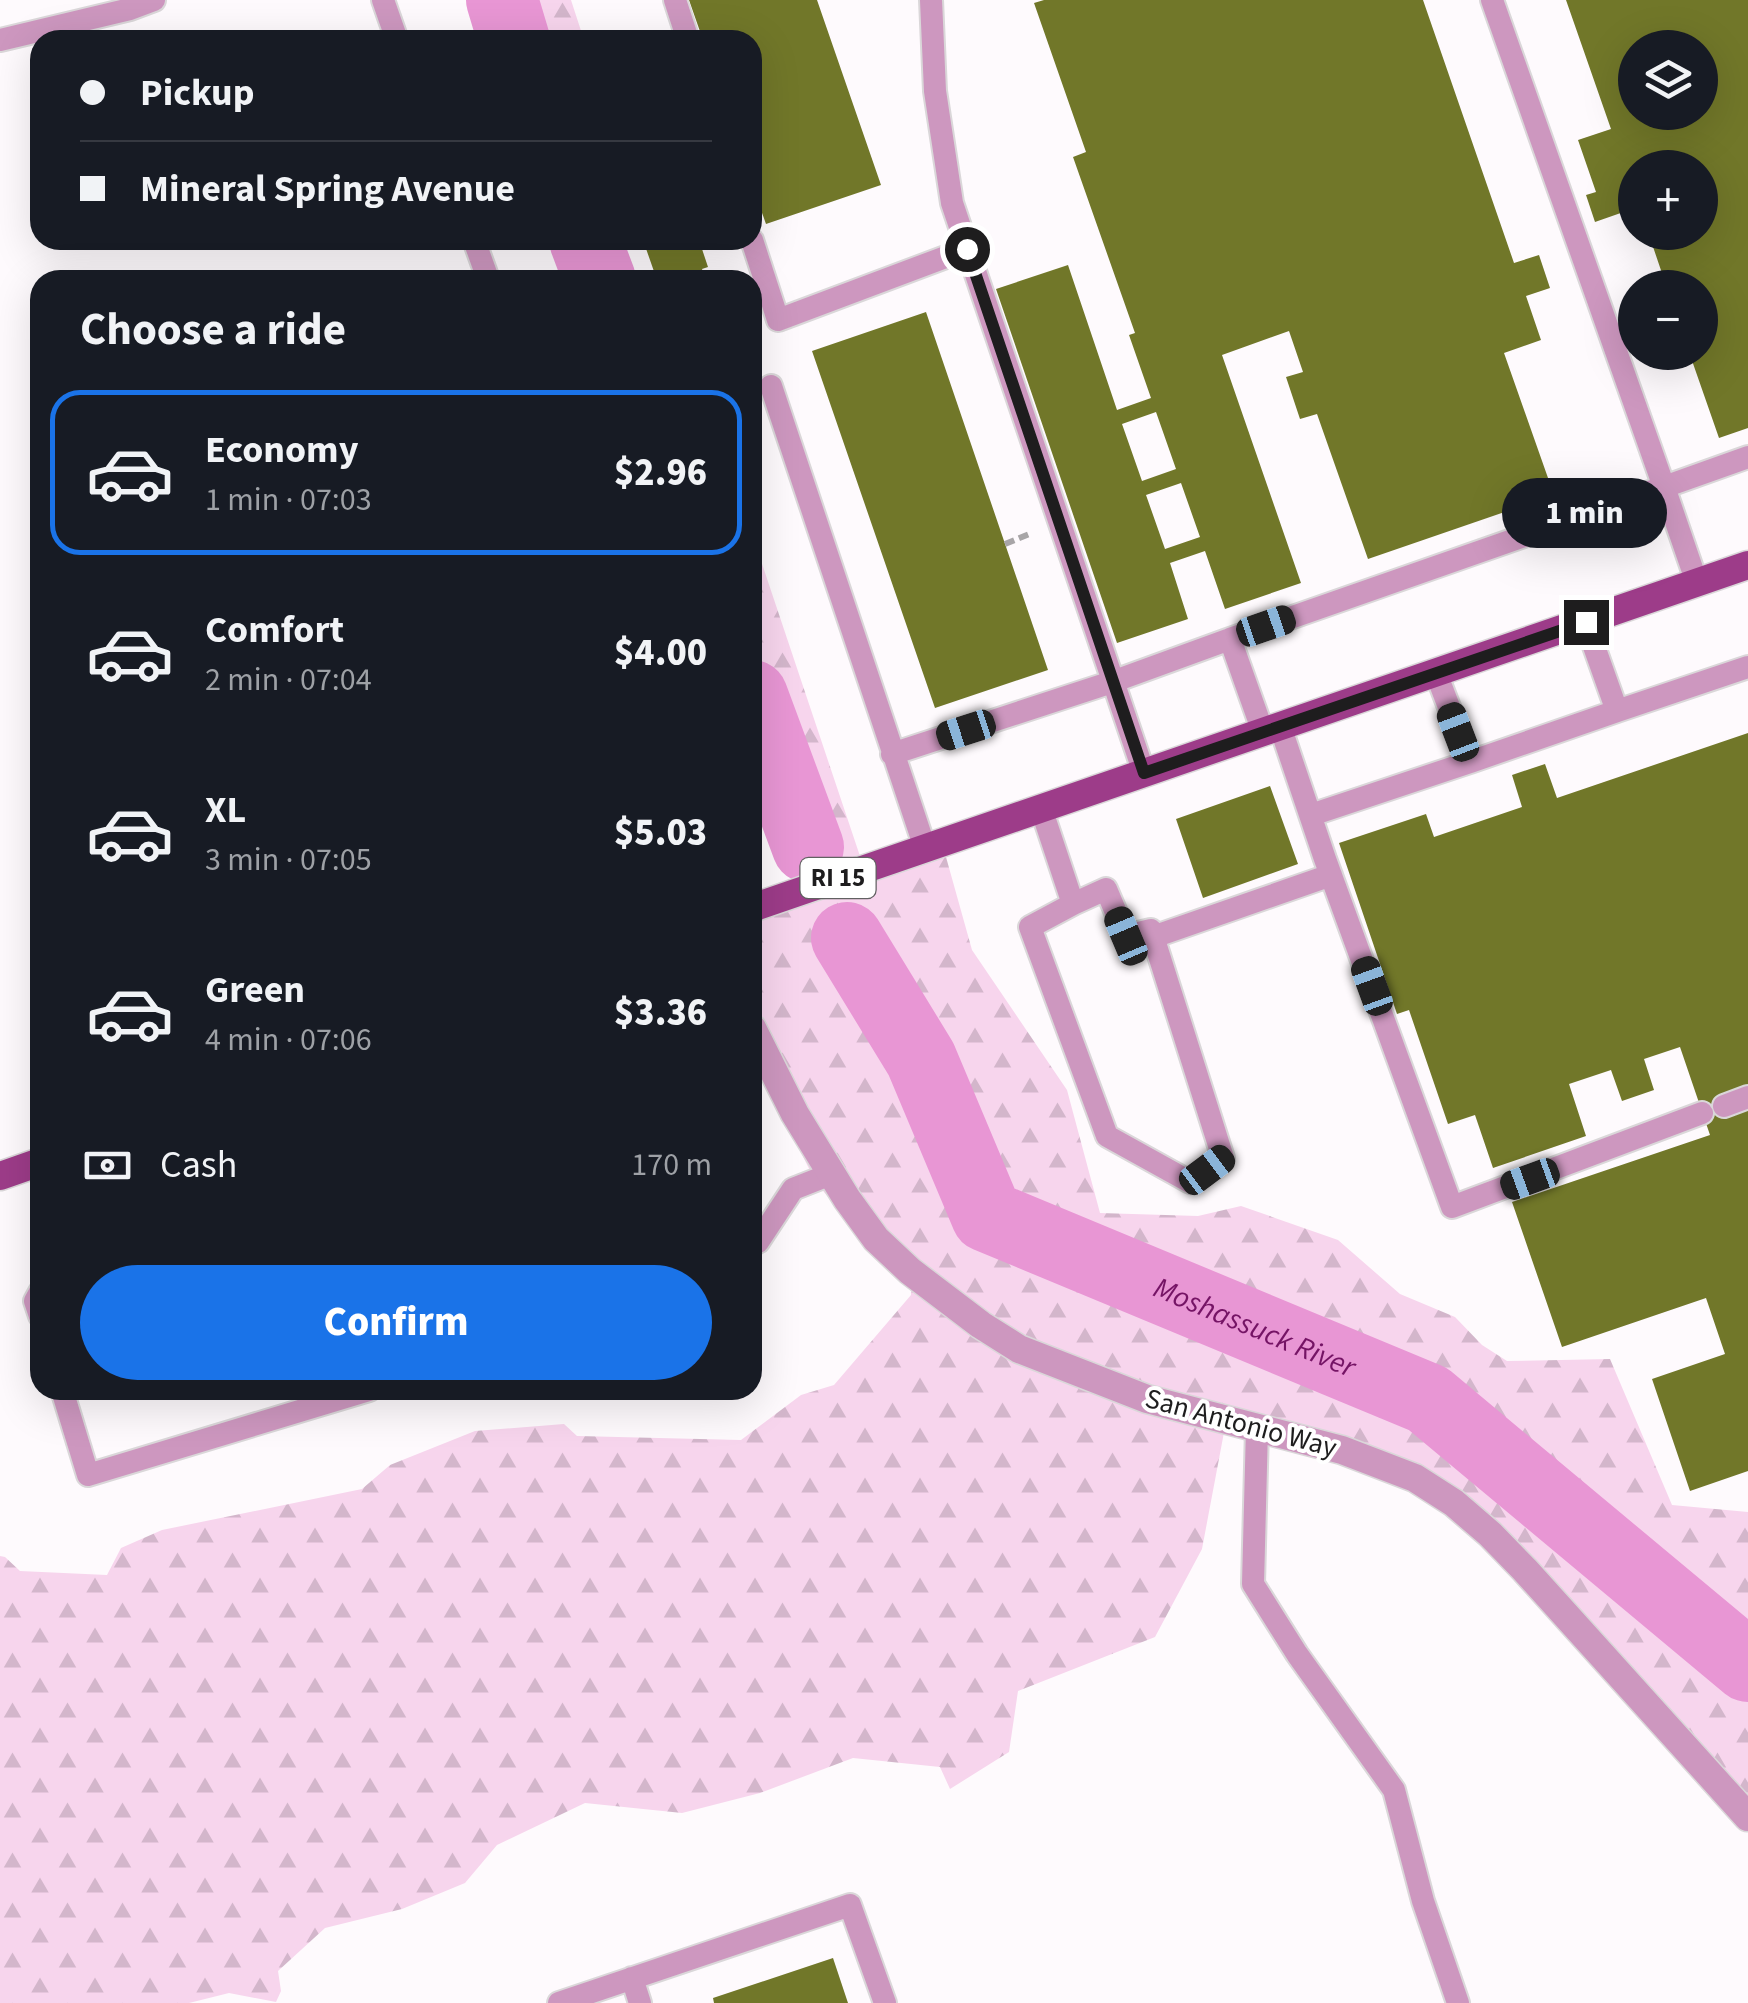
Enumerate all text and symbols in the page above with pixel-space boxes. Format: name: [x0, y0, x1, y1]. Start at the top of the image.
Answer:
map controls: [1618, 30, 1718, 370]
button: layers: [1618, 30, 1718, 130]
text: Pickup: [140, 66, 254, 120]
button: +: [1618, 150, 1718, 250]
text: Mineral Spring Avenue: [140, 162, 515, 216]
route start: [945, 227, 990, 272]
button: −: [1618, 270, 1718, 370]
text: Choose a ride: [80, 298, 346, 362]
text: Economy: [205, 423, 358, 477]
icon: car: [85, 428, 175, 518]
text: $2.96: [614, 446, 707, 500]
text: 1 min · 07:03: [205, 477, 372, 523]
callout: 1 min: [1504, 477, 1668, 547]
text: 1 min: [1545, 490, 1624, 536]
route end: [1564, 600, 1609, 645]
car: [1233, 602, 1299, 650]
text: Comfort: [205, 603, 344, 657]
icon: car: [85, 608, 175, 698]
text: $4.00: [614, 626, 707, 680]
text: 2 min · 07:04: [205, 657, 372, 703]
car: [1433, 699, 1483, 765]
car: [933, 706, 999, 754]
text: XL: [205, 783, 246, 837]
icon: car: [85, 788, 175, 878]
text: $5.03: [614, 806, 707, 860]
text: 3 min · 07:05: [205, 837, 372, 883]
road number: RI 15: [800, 858, 876, 898]
car: [1100, 903, 1152, 969]
car: [1348, 953, 1396, 1019]
text: Green: [205, 963, 305, 1017]
icon: car: [85, 968, 175, 1058]
text: $3.36: [614, 986, 707, 1040]
text: 4 min · 07:06: [205, 1017, 372, 1063]
icon: cash: [80, 1138, 135, 1193]
text: Cash: [160, 1138, 237, 1192]
car: [1174, 1140, 1240, 1200]
text: 170 m: [631, 1142, 712, 1188]
car: [1497, 1155, 1563, 1203]
button: Confirm: [80, 1265, 712, 1380]
water label: Moshassuck River: [1147, 1266, 1364, 1389]
street label: San Antonio Way: [1141, 1378, 1341, 1468]

